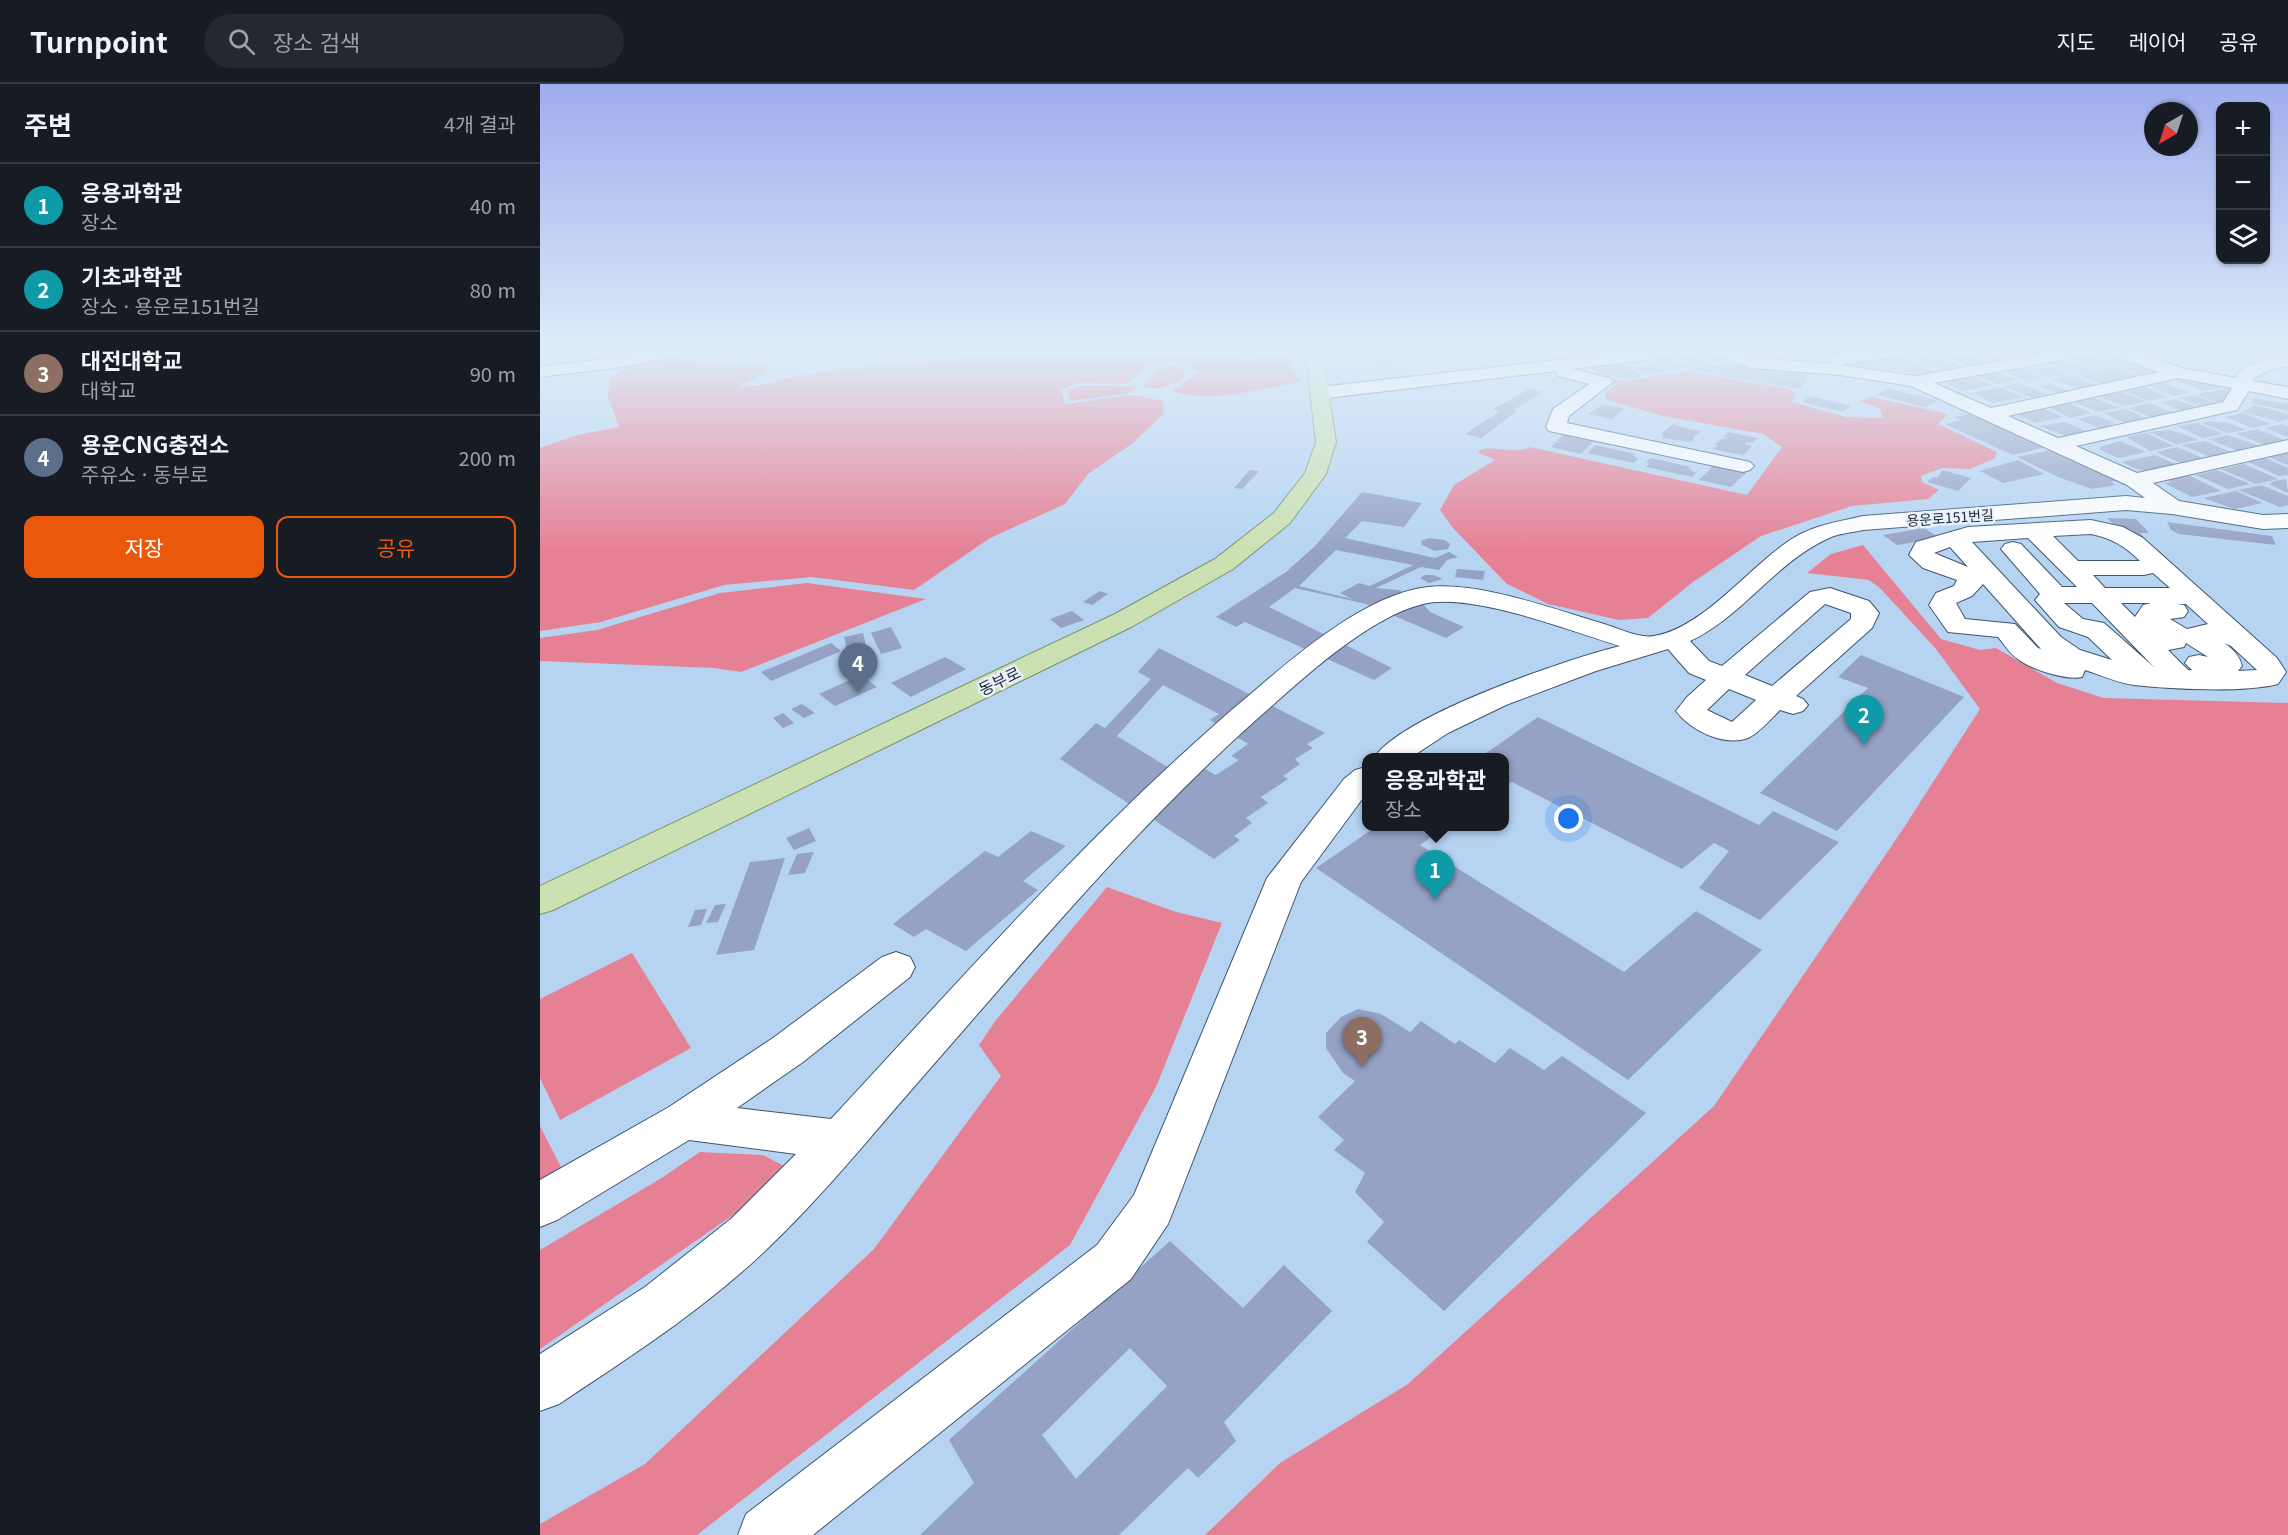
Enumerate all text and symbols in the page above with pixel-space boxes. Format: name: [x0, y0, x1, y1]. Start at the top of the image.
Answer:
search box: [204, 14, 624, 68]
text: Turnpoint: [30, 21, 168, 61]
icon: search: [225, 25, 258, 58]
text: 장소 검색: [273, 25, 360, 57]
text: 지도: [2057, 26, 2095, 56]
text: 레이어: [2128, 26, 2186, 56]
text: 공유: [2219, 26, 2258, 56]
north arrow: [2144, 102, 2198, 156]
map controls: [2216, 102, 2270, 264]
button: +: [2216, 102, 2270, 156]
text: 주변: [24, 105, 72, 142]
text: 4개 결과: [444, 109, 516, 138]
button: −: [2216, 156, 2270, 210]
text: 응용과학관: [81, 175, 182, 207]
text: 1: [38, 191, 49, 220]
text: 40 m: [470, 191, 516, 220]
text: 장소: [81, 207, 118, 236]
button: layers: [2216, 210, 2270, 264]
text: 기초과학관: [81, 259, 182, 291]
text: 2: [38, 275, 49, 304]
text: 80 m: [470, 275, 516, 304]
text: 장소 · 용운로151번길: [81, 291, 260, 320]
text: 대전대학교: [81, 343, 182, 375]
text: 3: [38, 359, 49, 388]
text: 90 m: [470, 359, 516, 388]
text: 대학교: [81, 375, 136, 404]
text: 용운CNG충전소: [81, 427, 229, 459]
text: 4: [38, 443, 49, 472]
text: 200 m: [459, 443, 516, 472]
text: 주유소 · 동부로: [81, 459, 208, 488]
street label: 용운로151번길: [1906, 504, 1994, 530]
button: 저장: [24, 516, 264, 578]
button: 공유: [276, 516, 516, 578]
pin: 4: [838, 644, 878, 693]
street label: 동부로: [974, 659, 1024, 700]
pin: 2: [1844, 696, 1884, 745]
popup: [1362, 753, 1509, 831]
text: 응용과학관: [1385, 762, 1486, 794]
text: 장소: [1385, 794, 1422, 823]
your location: [1554, 804, 1583, 833]
pin: 1: [1416, 850, 1454, 900]
pin: 3: [1342, 1018, 1382, 1067]

